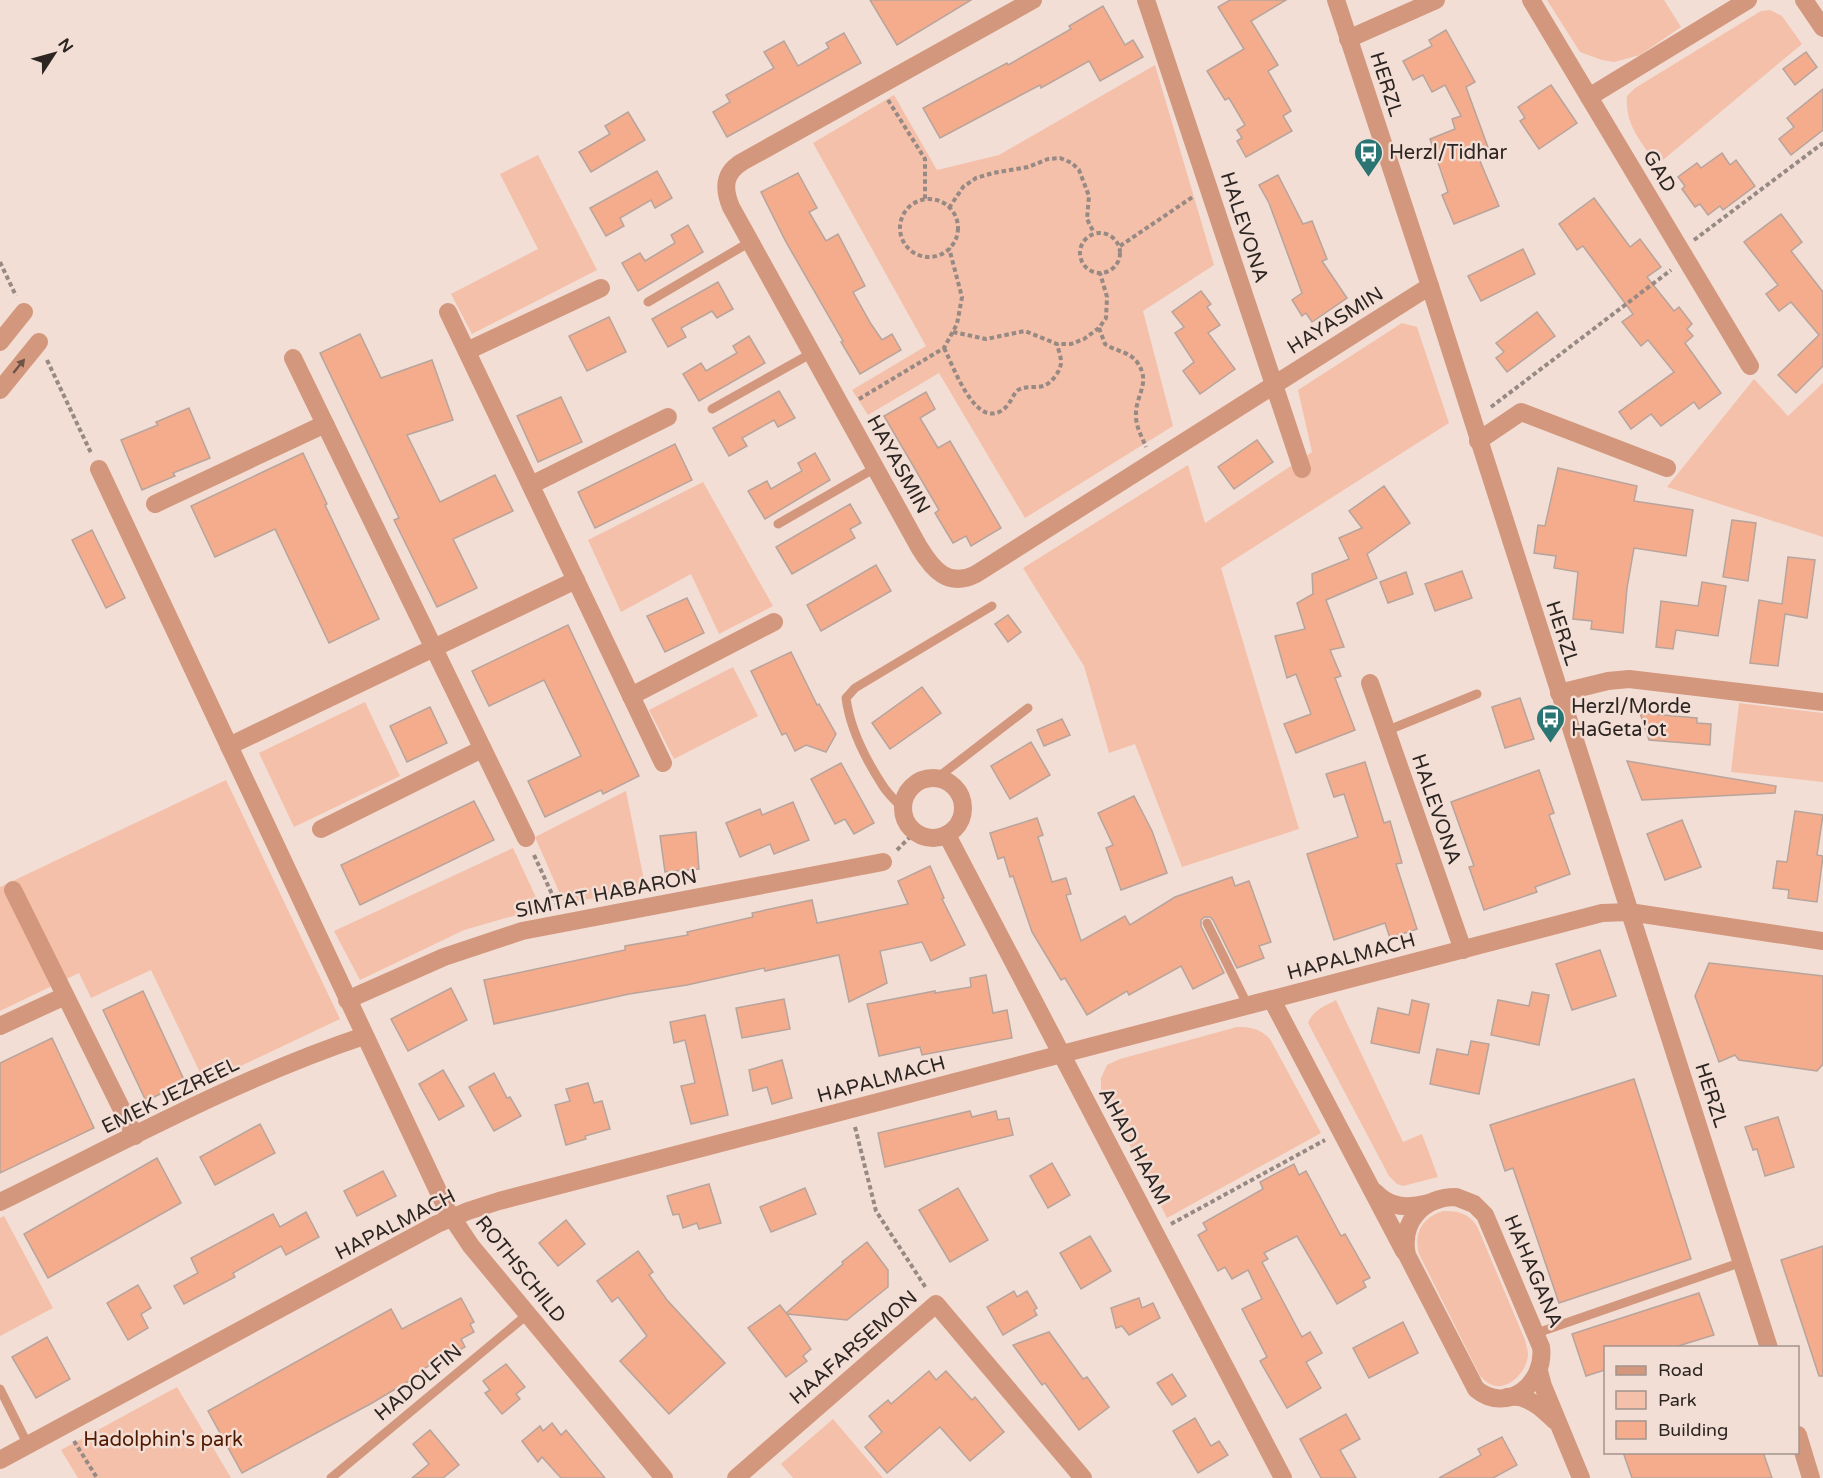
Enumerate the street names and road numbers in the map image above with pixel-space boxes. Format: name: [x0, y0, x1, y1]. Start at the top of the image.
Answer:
street label: HERZL: [1364, 49, 1408, 120]
street label: GAD: [1637, 146, 1681, 197]
street label: HALEVONA: [1215, 169, 1273, 286]
street label: HAYASMIN: [1283, 282, 1388, 360]
street label: HAYASMIN: [861, 411, 935, 518]
street label: HERZL: [1540, 598, 1584, 669]
street label: HALEVONA: [1406, 751, 1466, 868]
street label: SIMTAT HABARON: [513, 865, 699, 923]
street label: HAPALMACH: [1284, 928, 1418, 986]
street label: HAPALMACH: [814, 1051, 948, 1109]
street label: EMEK JEZREEL: [98, 1052, 243, 1139]
street label: HERZL: [1689, 1060, 1733, 1131]
street label: AHAD HAAM: [1093, 1084, 1175, 1209]
street label: HAPALMACH: [331, 1184, 460, 1266]
street label: ROTHSCHILD: [470, 1211, 571, 1328]
street label: HAHAGANA: [1498, 1211, 1568, 1332]
street label: HAAFARSEMON: [785, 1286, 922, 1410]
street label: HADOLFIN: [370, 1339, 467, 1426]

